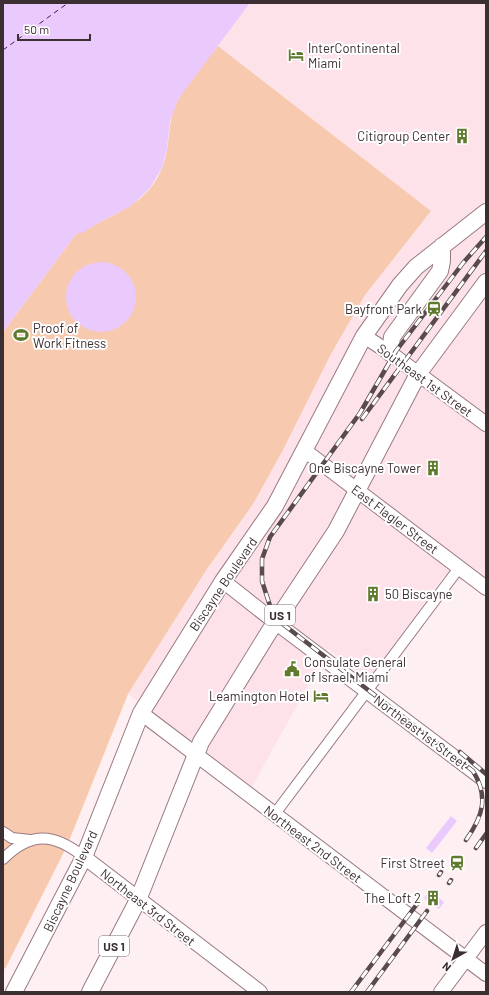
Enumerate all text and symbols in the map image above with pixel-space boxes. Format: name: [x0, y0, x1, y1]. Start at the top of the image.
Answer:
scale bar: [18, 16, 90, 42]
text: 50 m: [24, 22, 49, 36]
place label: InterContinental Miami: [308, 40, 400, 71]
hotel icon: InterContinental Miami: [287, 46, 305, 64]
building icon: Citigroup Center: [453, 127, 471, 145]
place label: Citigroup Center: [357, 128, 450, 144]
station icon: Bayfront Park: [425, 300, 443, 318]
place label: Bayfront Park: [345, 301, 422, 317]
place label: Proof of Work Fitness: [33, 320, 106, 351]
sports icon: Proof of Work Fitness: [12, 326, 30, 344]
street label: Southeast 1st Street: [374, 340, 476, 420]
building icon: One Biscayne Tower: [424, 459, 442, 477]
place label: One Biscayne Tower: [309, 460, 421, 476]
street label: East Flagler Street: [348, 481, 442, 557]
street label: Biscayne Boulevard: [186, 534, 260, 634]
building icon: 50 Biscayne: [364, 585, 382, 603]
place label: 50 Biscayne: [385, 586, 453, 602]
road number: US 1: [265, 605, 295, 625]
place label: Consulate General of Israel, Miami: [304, 654, 406, 685]
public building icon: Consulate General of Israel, Miami: [283, 660, 301, 678]
hotel icon: Leamington Hotel: [312, 687, 330, 705]
place label: Leamington Hotel: [209, 688, 309, 704]
street label: Northeast 1st Street: [371, 692, 471, 772]
street label: Northeast 2nd Street: [261, 802, 365, 886]
street label: Biscayne Boulevard: [40, 828, 100, 934]
station icon: First Street: [448, 854, 466, 872]
place label: First Street: [381, 855, 445, 871]
street label: Northeast 3rd Street: [97, 865, 199, 949]
building icon: The Loft 2: [424, 889, 442, 907]
place label: The Loft 2: [364, 890, 421, 906]
road number: US 1: [99, 936, 129, 956]
north arrow: [433, 939, 473, 979]
text: N: [439, 960, 453, 975]

